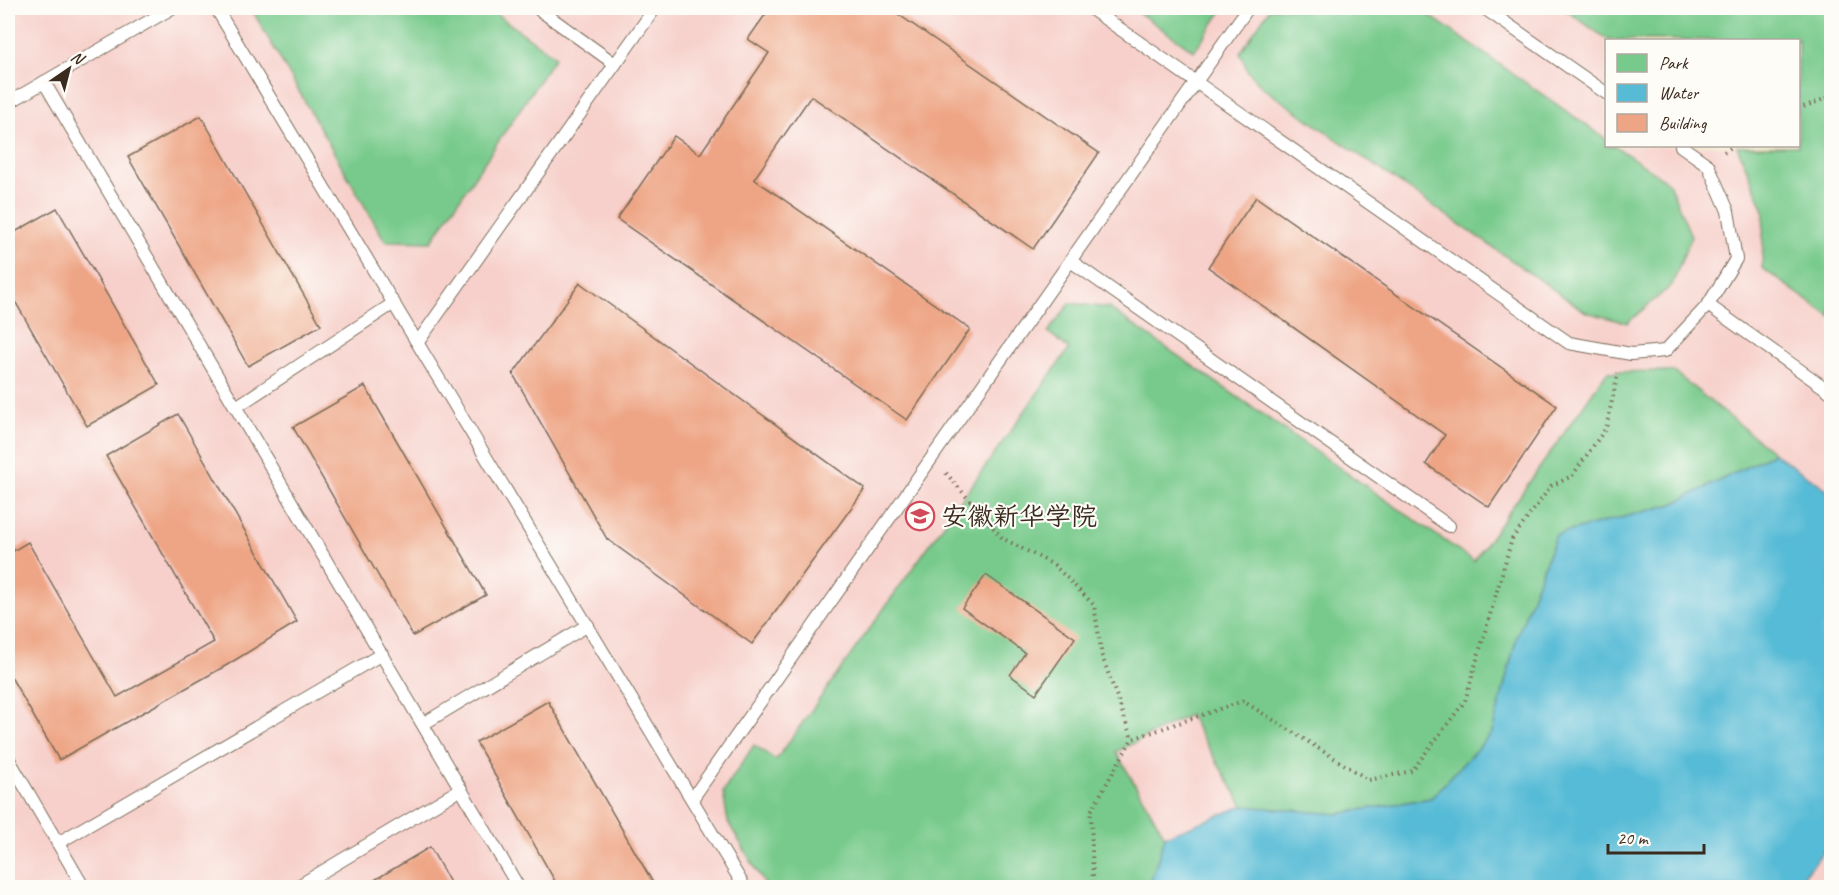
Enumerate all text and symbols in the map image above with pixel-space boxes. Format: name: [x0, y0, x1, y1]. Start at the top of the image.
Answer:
north arrow: [39, 39, 99, 99]
legend: [1605, 39, 1800, 147]
text: N: [67, 46, 89, 70]
text: Park: [1659, 52, 1689, 74]
text: Water: [1659, 82, 1700, 104]
text: Building: [1659, 112, 1708, 134]
school or university icon: 安徽新华学院: [904, 500, 936, 532]
place label: 安徽新华学院: [941, 500, 1097, 533]
scale bar: [1608, 817, 1704, 855]
text: 20 m: [1617, 827, 1650, 849]

